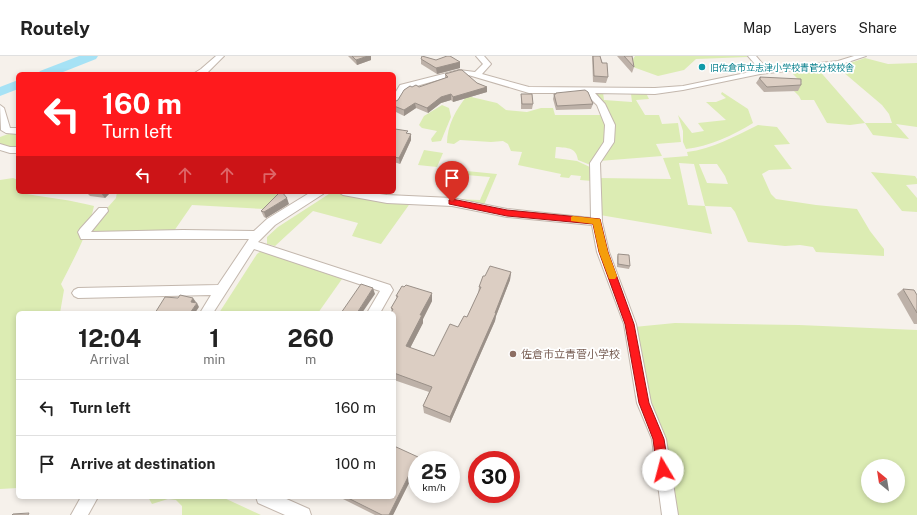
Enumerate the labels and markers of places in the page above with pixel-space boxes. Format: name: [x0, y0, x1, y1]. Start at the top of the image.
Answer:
marker: 旧佐倉市立志津小学校青菅分校校舎: [697, 62, 707, 72]
place label: 旧佐倉市立志津小学校青菅分校校舎: [710, 62, 854, 73]
pin: [435, 161, 469, 202]
place label: 佐倉市立青菅小学校: [521, 348, 620, 360]
marker: 佐倉市立青菅小学校: [508, 349, 518, 359]

